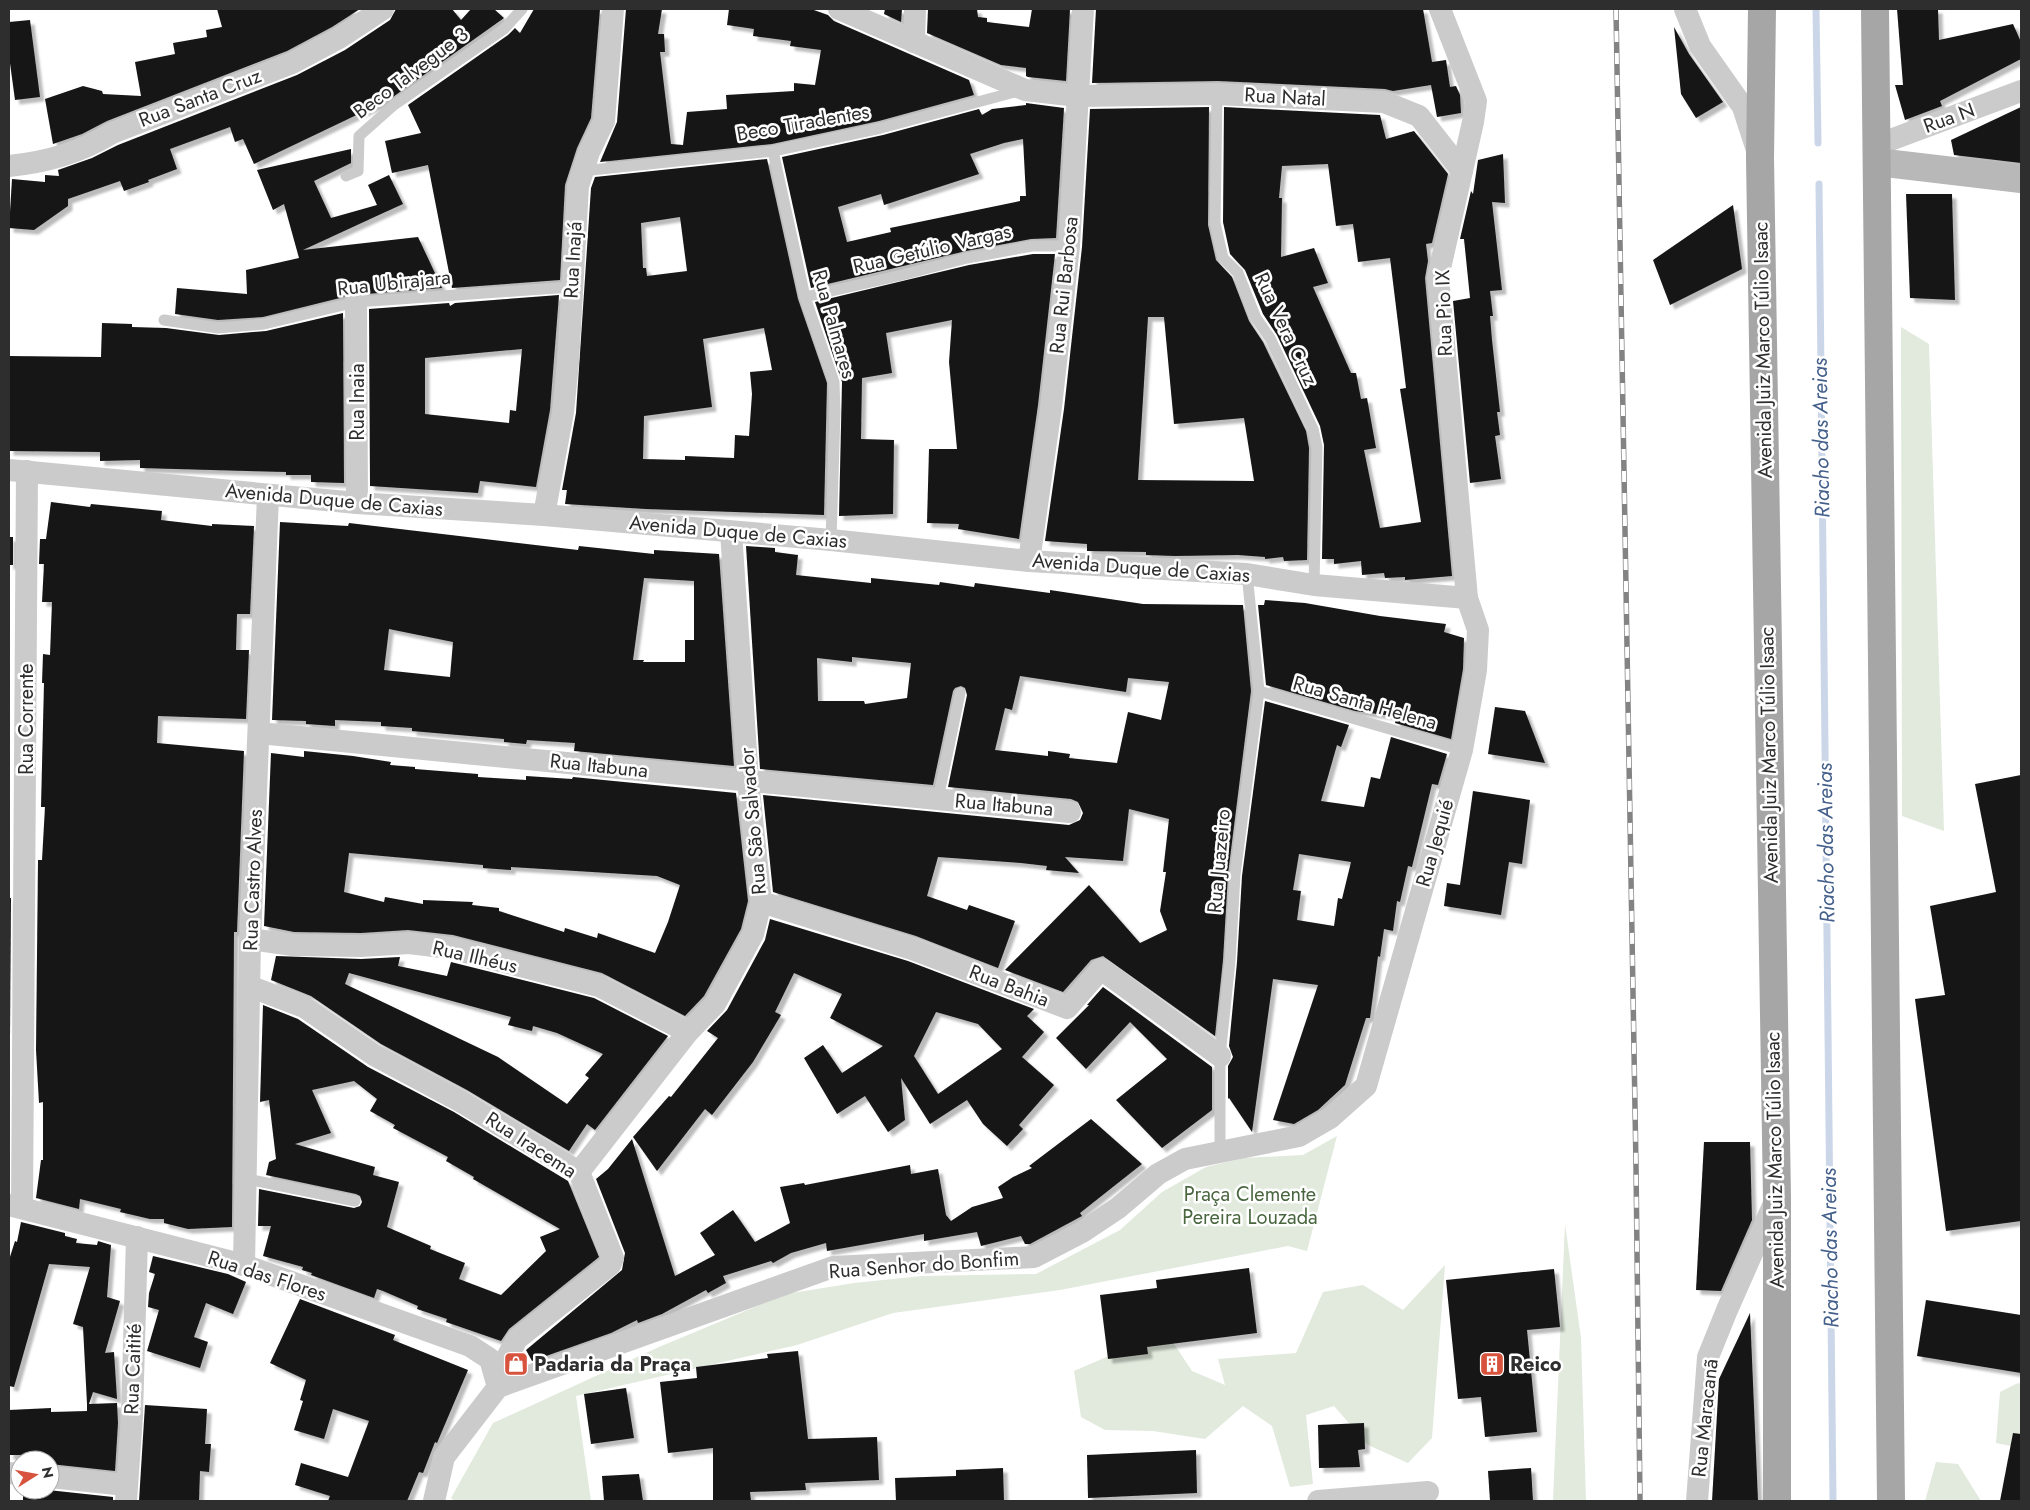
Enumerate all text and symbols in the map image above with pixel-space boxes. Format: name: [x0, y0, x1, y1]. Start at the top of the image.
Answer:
street label: Beco Talvegue 3: [347, 20, 475, 126]
street label: Rua Santa Cruz: [135, 61, 265, 135]
street label: Rua Natal: [1244, 80, 1326, 114]
street label: Rua N: [1919, 95, 1979, 141]
street label: Beco Tiradentes: [734, 97, 872, 149]
street label: Rua Rui Barbosa: [1042, 215, 1086, 355]
street label: Rua Getúlio Vargas: [850, 217, 1014, 281]
street label: Rua Inajá: [557, 221, 589, 299]
street label: Avenida Juiz Marco Túlio Isaac: [1746, 221, 1780, 479]
street label: Rua Ubirajara: [336, 263, 452, 303]
street label: Rua Palmares: [805, 266, 863, 382]
street label: Rua Vera Cruz: [1247, 268, 1325, 390]
street label: Rua Pio IX: [1428, 269, 1460, 357]
water label: Riacho das Areias: [1805, 357, 1837, 518]
street label: Rua Inaia: [343, 363, 372, 441]
street label: Avenida Duque de Caxias: [224, 476, 444, 524]
street label: Avenida Duque de Caxias: [628, 508, 848, 556]
street label: Avenida Duque de Caxias: [1031, 546, 1251, 590]
street label: Avenida Juiz Marco Túlio Isaac: [1752, 626, 1786, 884]
street label: Rua Corrente: [12, 663, 41, 775]
street label: Rua Santa Helena: [1290, 669, 1440, 737]
street label: Rua Itabuna: [548, 746, 650, 786]
street label: Rua São Salvador: [732, 746, 774, 896]
water label: Riacho das Areias: [1810, 762, 1842, 923]
street label: Rua Itabuna: [954, 786, 1054, 824]
street label: Rua Jequié: [1409, 796, 1461, 890]
street label: Rua Juazeiro: [1200, 808, 1238, 914]
street label: Rua Castro Alves: [236, 809, 270, 951]
street label: Rua Ilhéus: [430, 933, 520, 981]
street label: Rua Bahia: [965, 958, 1053, 1014]
street label: Avenida Juiz Marco Túlio Isaac: [1758, 1031, 1792, 1289]
street label: Rua Iracema: [480, 1105, 582, 1185]
water label: Riacho das Areias: [1814, 1167, 1846, 1328]
park label: Praça Clemente Pereira Louzada: [1182, 1180, 1318, 1232]
street label: Rua das Flores: [204, 1243, 330, 1309]
street label: Rua Senhor do Bonfim: [828, 1244, 1020, 1286]
street label: Rua Caitité: [117, 1323, 149, 1415]
place label: Padaria da Praça: [534, 1350, 691, 1379]
place label: Reico: [1510, 1350, 1562, 1379]
shop icon: Padaria da Praça: [503, 1351, 529, 1377]
building icon: Reico: [1479, 1351, 1505, 1377]
street label: Rua Maracanã: [1684, 1357, 1726, 1479]
north arrow: [10, 1450, 60, 1500]
text: N: [37, 1465, 59, 1480]

